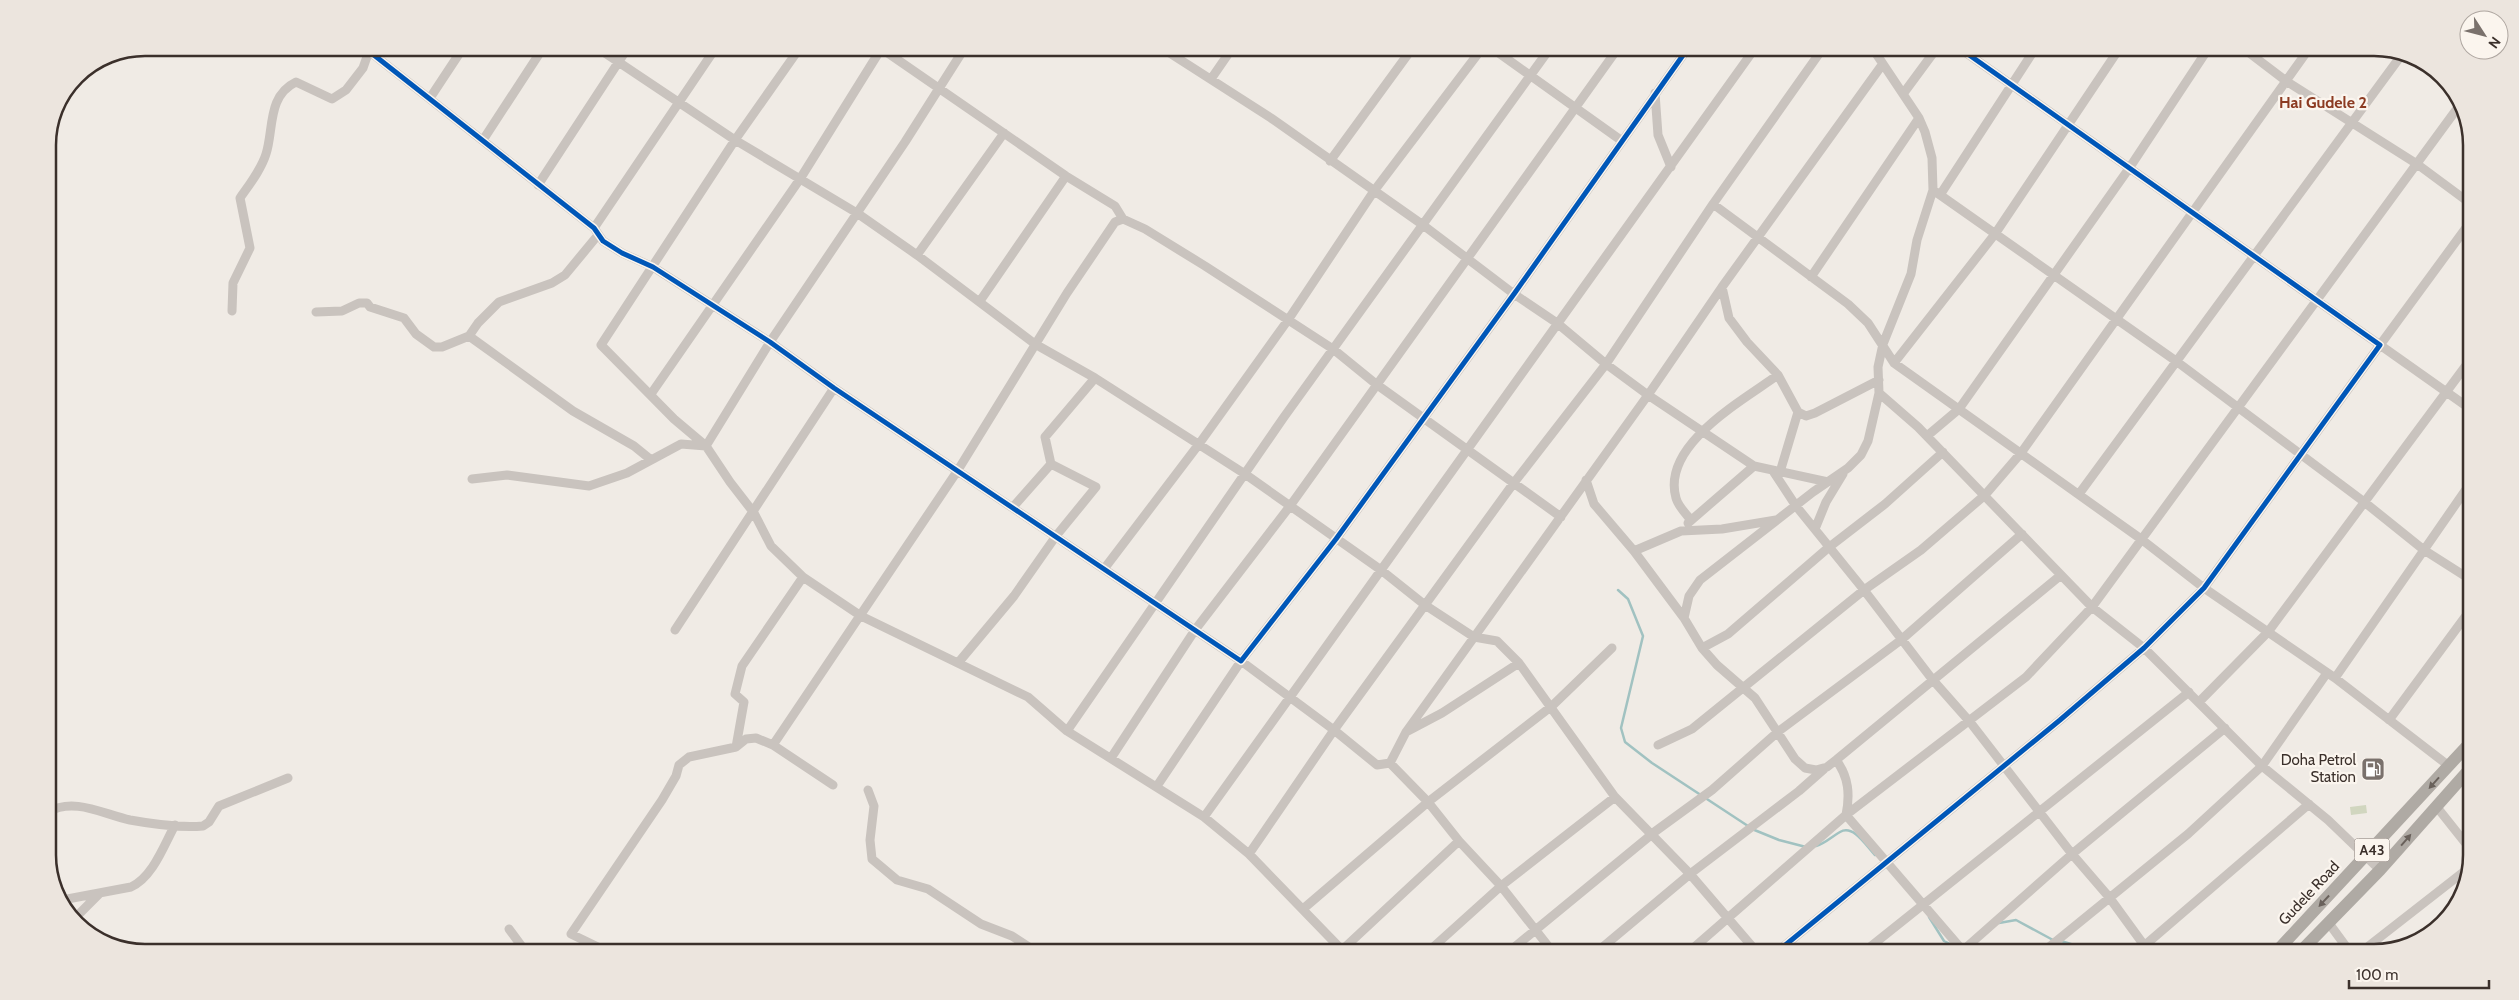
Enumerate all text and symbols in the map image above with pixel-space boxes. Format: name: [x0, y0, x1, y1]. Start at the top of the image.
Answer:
north arrow: [2459, 10, 2509, 60]
text: N: [2484, 33, 2505, 52]
district label: Hai Gudele 2: [2279, 93, 2367, 112]
place label: Doha Petrol Station: [2281, 751, 2356, 786]
fuel station icon: Doha Petrol Station: [2360, 756, 2386, 782]
one-way arrow: [2428, 776, 2440, 788]
one-way arrow: [2400, 834, 2411, 847]
road number: A43: [2354, 838, 2390, 862]
street label: Gudele Road: [2275, 857, 2343, 929]
one-way arrow: [2318, 895, 2330, 907]
scale bar: [2349, 958, 2489, 990]
text: 100 m: [2356, 966, 2398, 984]

